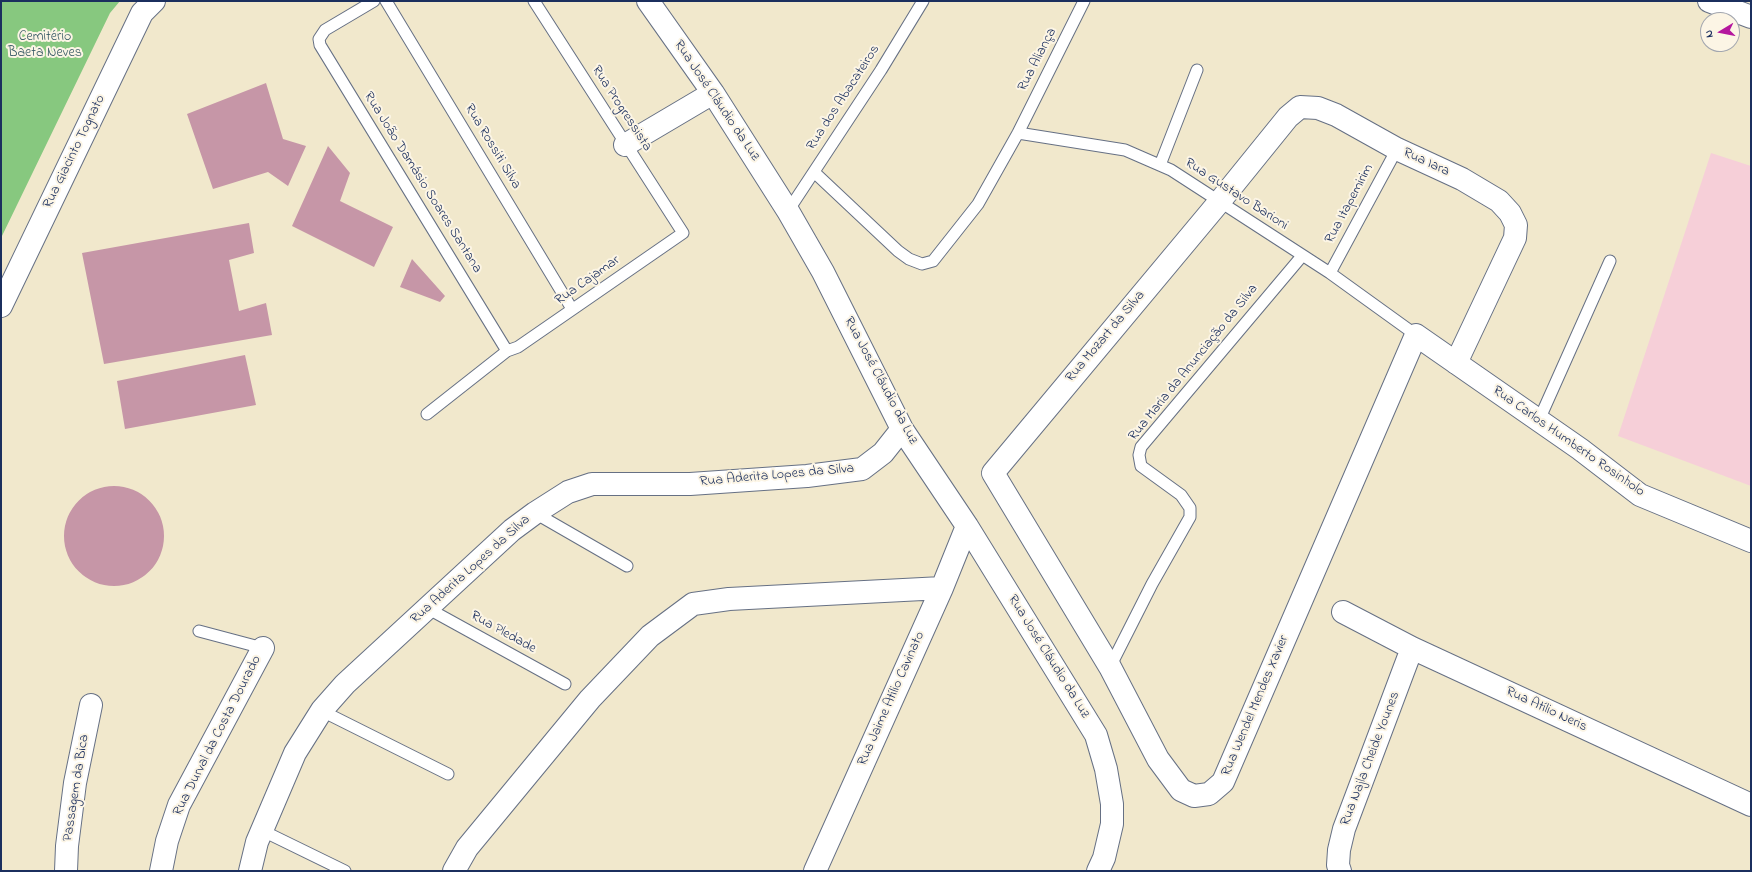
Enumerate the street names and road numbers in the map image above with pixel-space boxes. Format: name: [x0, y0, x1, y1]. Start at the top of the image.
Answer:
street label: Rua Aliança: [1015, 26, 1061, 94]
street label: Rua José Cláudio da Luz: [669, 37, 763, 165]
street label: Rua dos Abacateiros: [804, 42, 884, 154]
street label: Rua Progressista: [587, 63, 655, 155]
street label: Rua João Damásio Soares Santana: [359, 89, 485, 277]
street label: Rua Giacinto Tognato: [40, 92, 110, 212]
street label: Rua Rossiti Silva: [460, 101, 524, 193]
street label: Rua Iara: [1400, 145, 1452, 181]
street label: Rua Gustavo Barioni: [1181, 155, 1291, 235]
street label: Rua Itapemirim: [1322, 162, 1378, 246]
street label: Rua Cajamar: [552, 253, 624, 309]
street label: Rua Maria da Anunciação da Silva: [1126, 281, 1262, 445]
street label: Rua Mozart da Silva: [1063, 288, 1149, 386]
street label: Rua José Cláudio da Luz: [839, 314, 921, 448]
street label: Rua Carlos Humberto Rosinholo: [1489, 383, 1647, 501]
street label: Rua Aderita Lopes da Silva: [699, 461, 855, 491]
street label: Rua Aderita Lopes da Silva: [408, 512, 534, 628]
street label: Rua José Cláudio da Luz: [1003, 592, 1093, 722]
street label: Rua Pledade: [467, 608, 539, 658]
street label: Rua Jaime Atílio Cavinato: [855, 629, 929, 769]
street label: Rua Wendel Mendes Xavier: [1219, 633, 1293, 779]
street label: Rua Durval da Costa Dourado: [170, 653, 266, 819]
street label: Rua Atílio Neris: [1503, 684, 1589, 736]
street label: Rua Najla Cheide Younes: [1338, 690, 1404, 828]
street label: Passagem da Bica: [60, 733, 94, 843]

